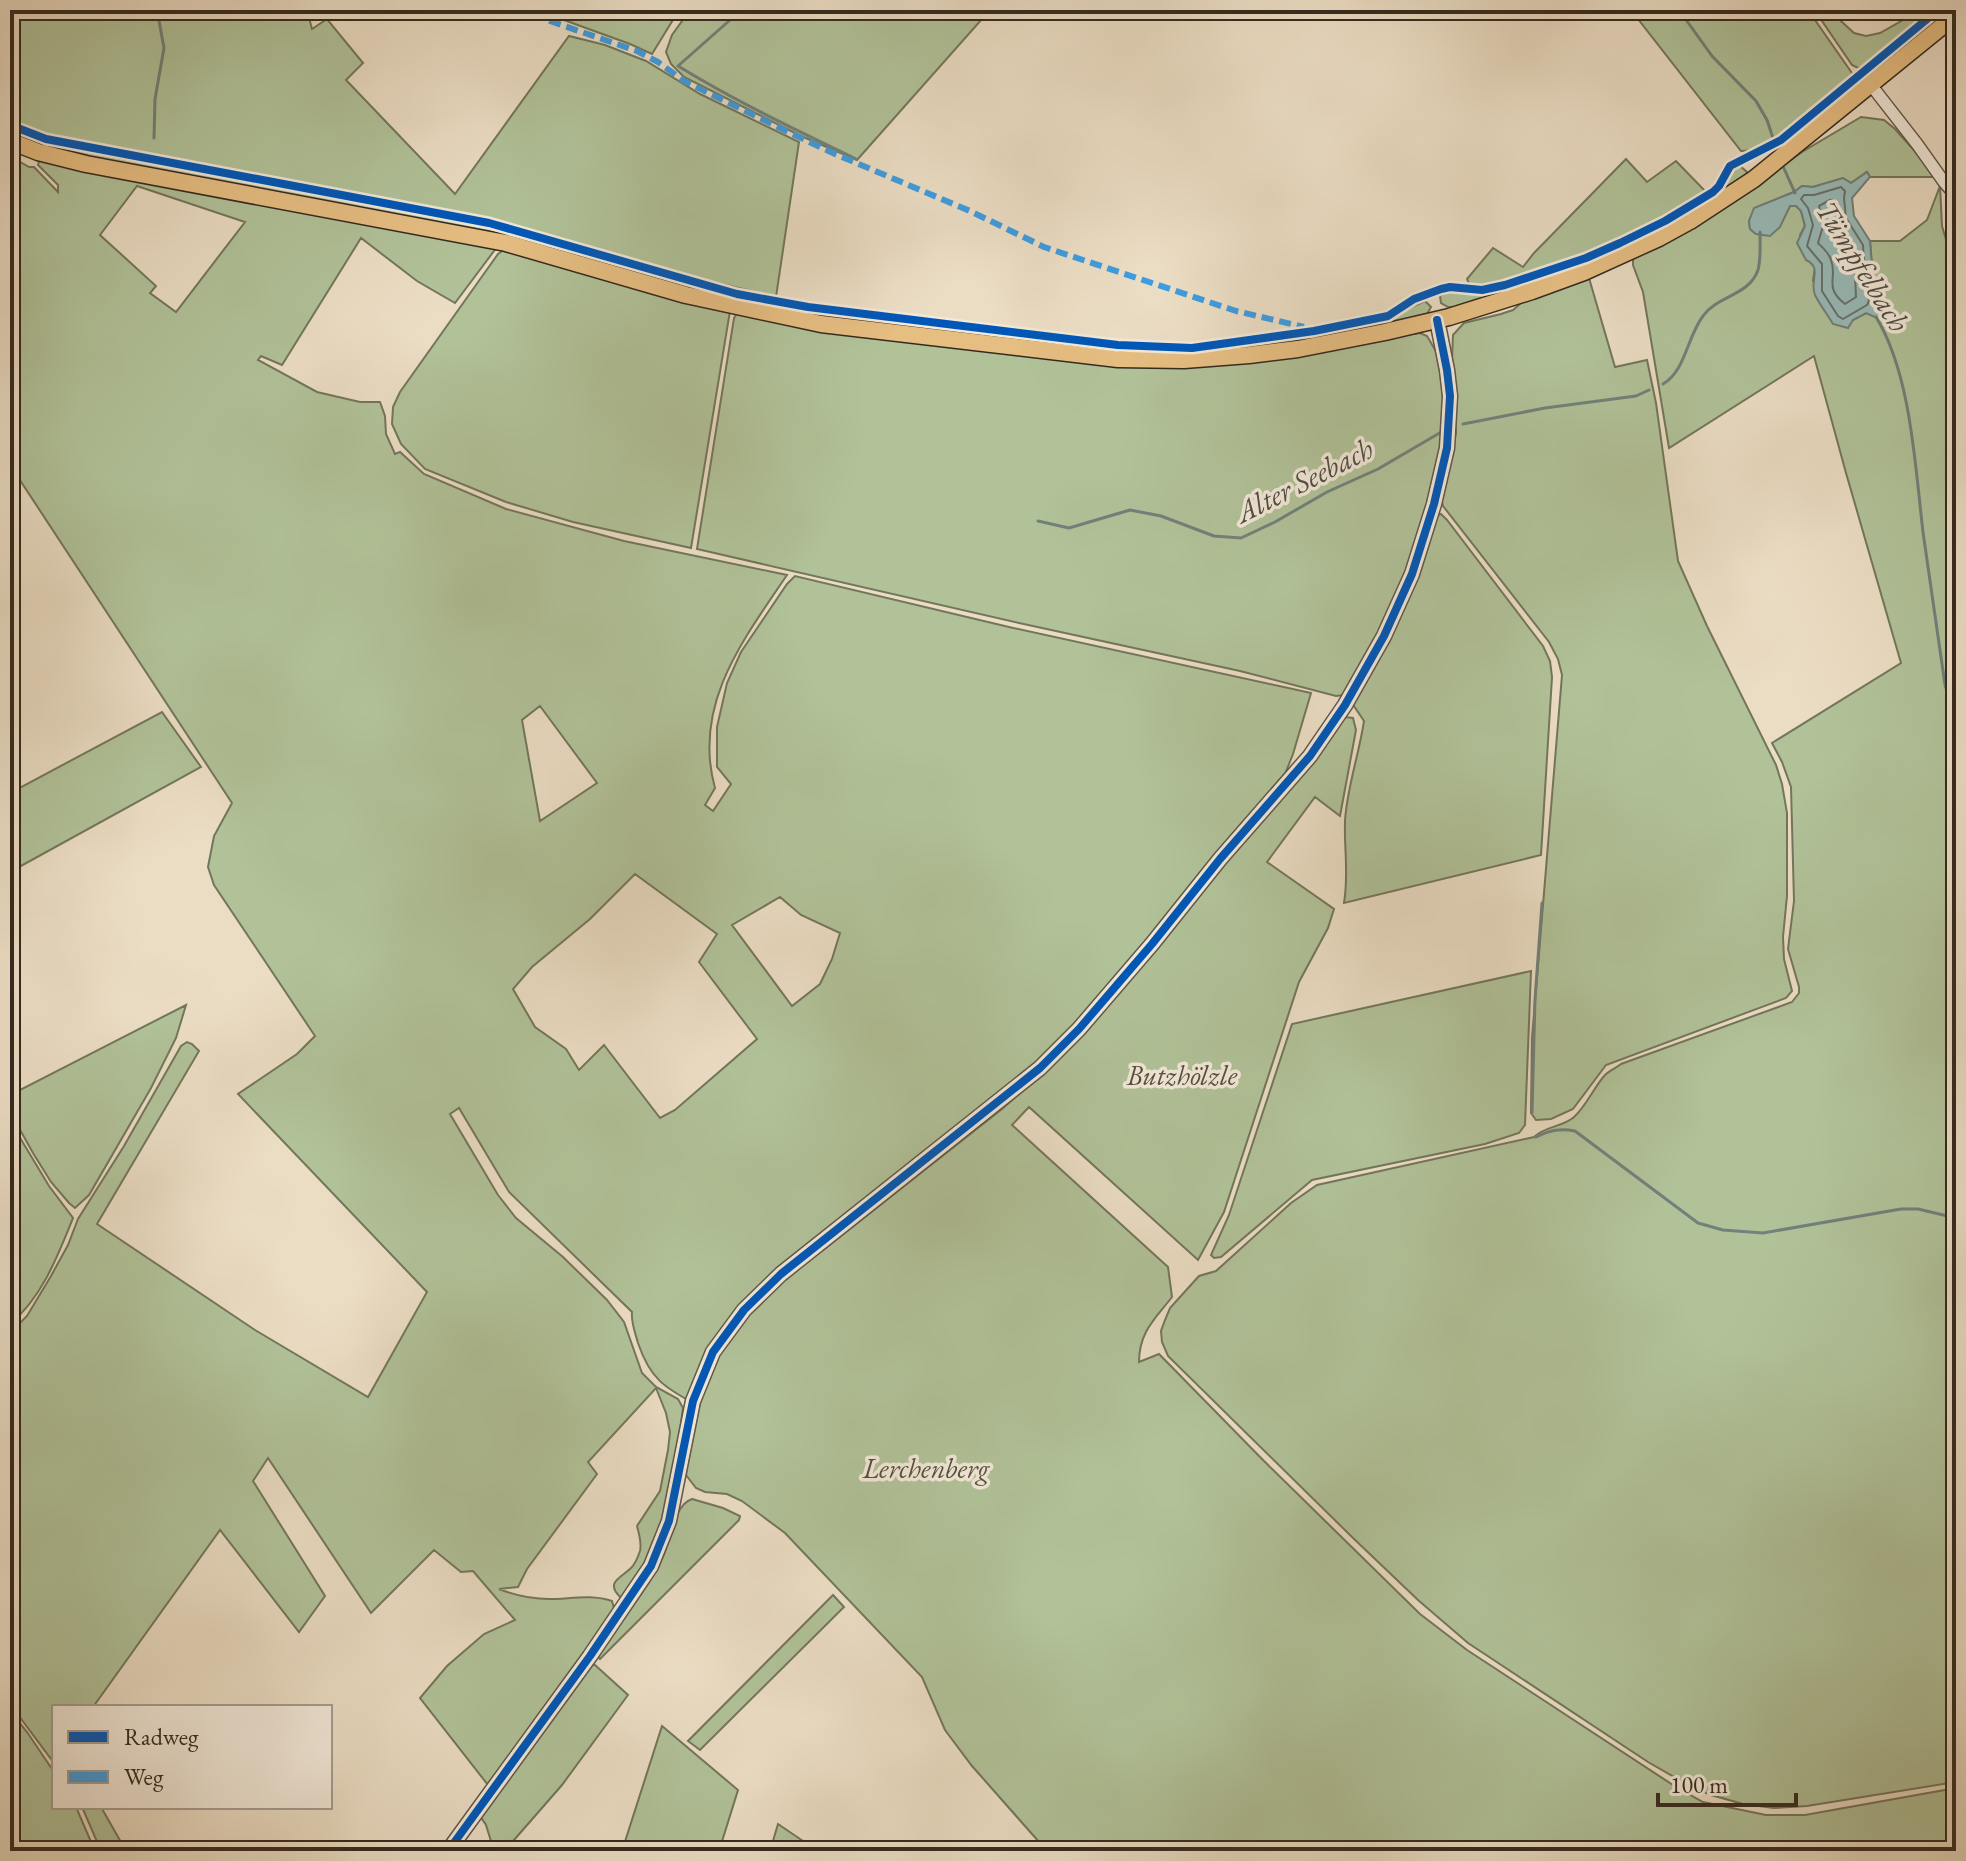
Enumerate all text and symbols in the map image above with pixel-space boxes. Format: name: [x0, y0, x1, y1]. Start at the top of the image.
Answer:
water label: Tümpfelbach: [1807, 193, 1919, 339]
water label: Alter Seebach: [1227, 428, 1380, 532]
park label: Butzhölzle: [1126, 1057, 1238, 1093]
park label: Lerchenberg: [862, 1450, 991, 1486]
legend: [52, 1705, 332, 1809]
text: Radweg: [124, 1721, 199, 1752]
scale bar: [1658, 1757, 1796, 1807]
text: Weg: [124, 1761, 164, 1792]
text: 100 m: [1670, 1769, 1728, 1800]

